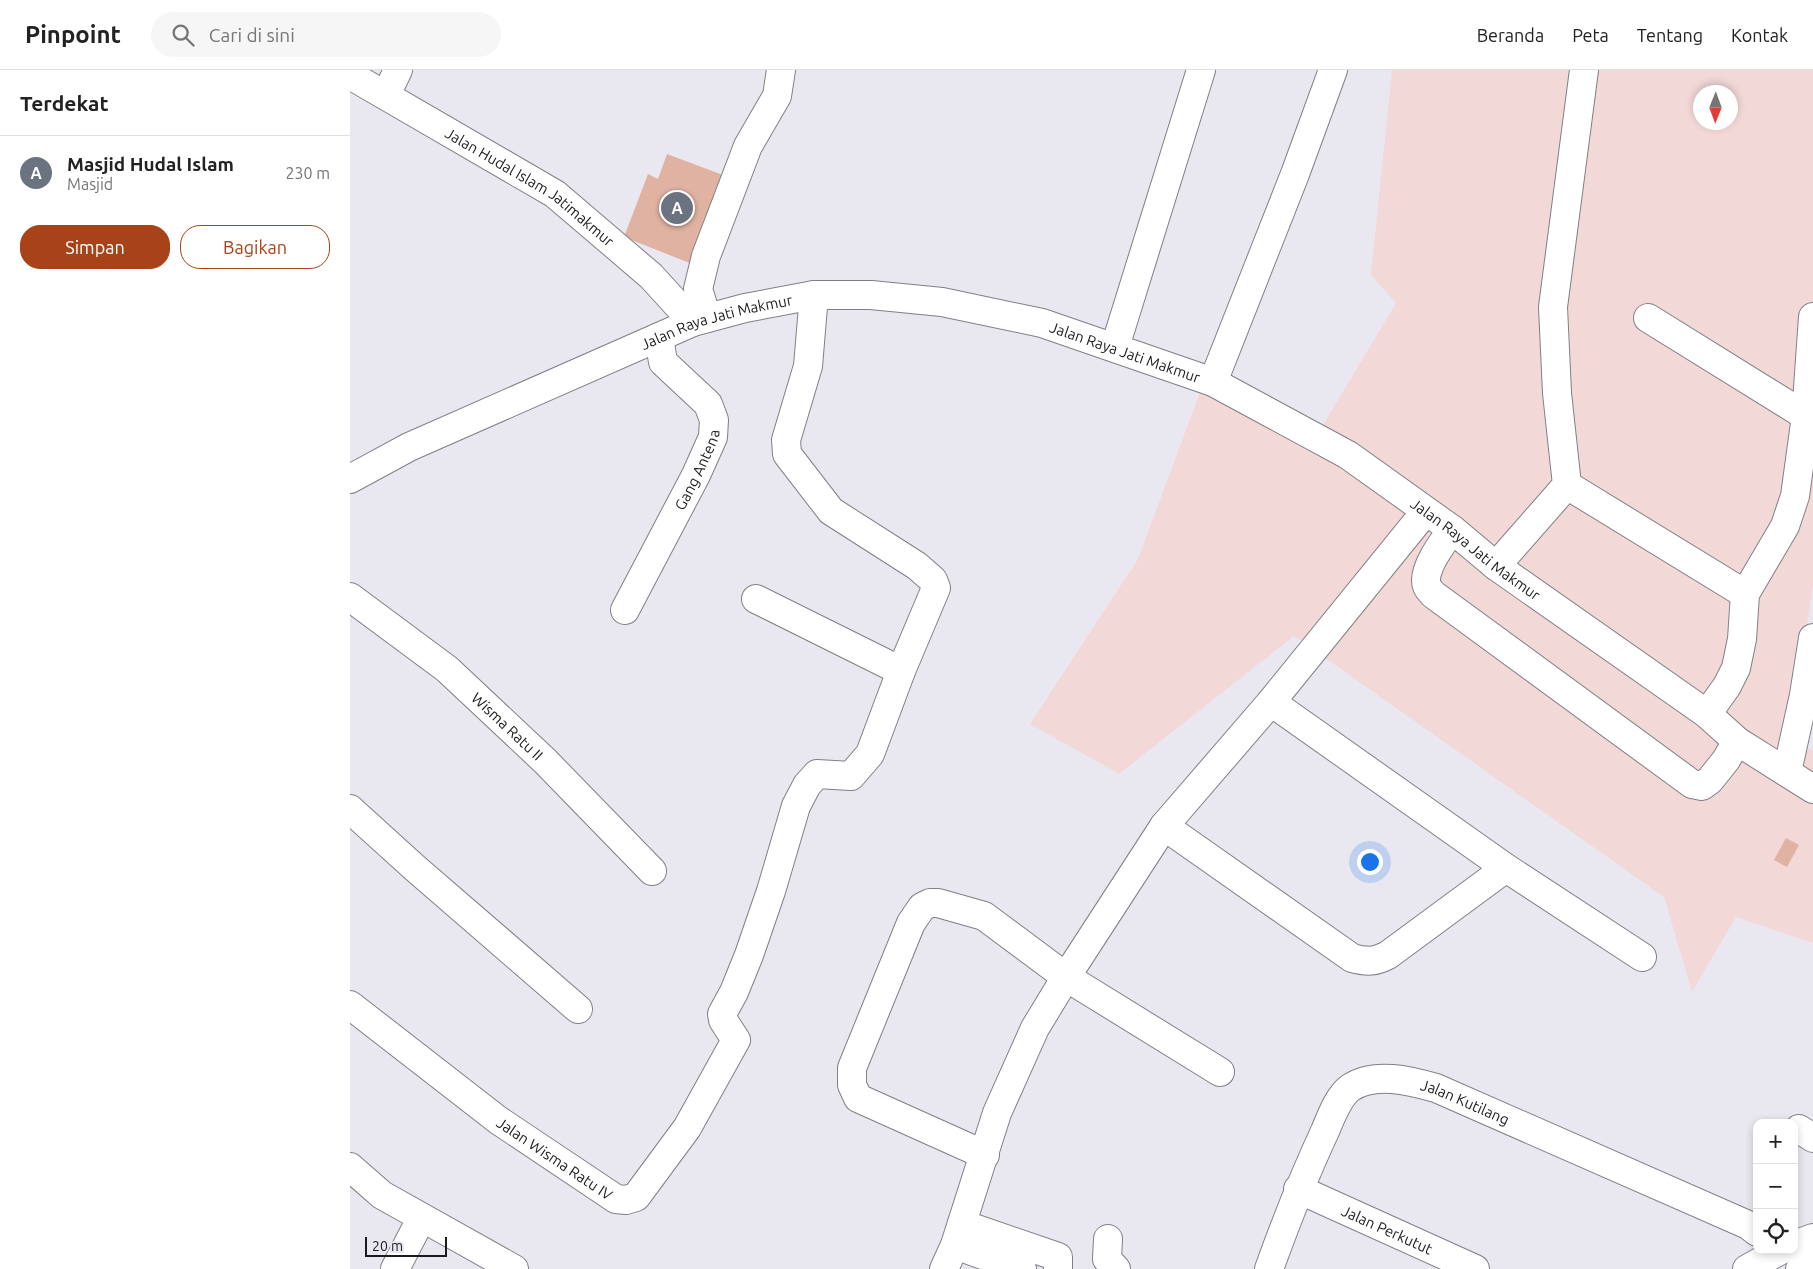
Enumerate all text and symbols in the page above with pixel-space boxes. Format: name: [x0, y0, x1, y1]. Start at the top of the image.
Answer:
search box: [151, 12, 501, 57]
text: Pinpoint: [25, 21, 121, 48]
icon: search: [169, 21, 197, 49]
text: Cari di sini: [209, 24, 295, 46]
text: Beranda: [1477, 25, 1544, 45]
text: Peta: [1572, 25, 1609, 45]
text: Tentang: [1637, 25, 1703, 45]
text: Kontak: [1731, 25, 1788, 45]
north arrow: [1693, 85, 1738, 130]
text: Terdekat: [20, 91, 108, 115]
street label: Jalan Hudal Islam Jatimakmur: [442, 124, 618, 249]
text: Masjid Hudal Islam: [67, 153, 234, 175]
text: A: [30, 164, 42, 182]
text: 230 m: [285, 164, 330, 182]
text: Masjid: [67, 175, 113, 193]
pin: A: [661, 189, 693, 227]
button: Simpan: [20, 225, 170, 269]
button: Bagikan: [180, 225, 330, 269]
street label: Jalan Raya Jati Makmur: [638, 291, 794, 352]
street label: Jalan Raya Jati Makmur: [1048, 318, 1203, 386]
street label: Gang Antena: [671, 429, 722, 513]
street label: Jalan Raya Jati Makmur: [1408, 494, 1544, 603]
street label: Wisma Ratu II: [469, 689, 547, 763]
your location: [1357, 849, 1383, 875]
street label: Jalan Kutilang: [1419, 1076, 1512, 1128]
street label: Jalan Wisma Ratu IV: [494, 1113, 616, 1203]
map controls: [1753, 1119, 1798, 1254]
button: +: [1753, 1119, 1798, 1164]
button: −: [1753, 1164, 1798, 1209]
street label: Jalan Perkutut: [1339, 1201, 1436, 1257]
button: locate: [1753, 1209, 1798, 1254]
scale bar: [365, 1234, 448, 1257]
text: 20 m: [372, 1238, 403, 1254]

